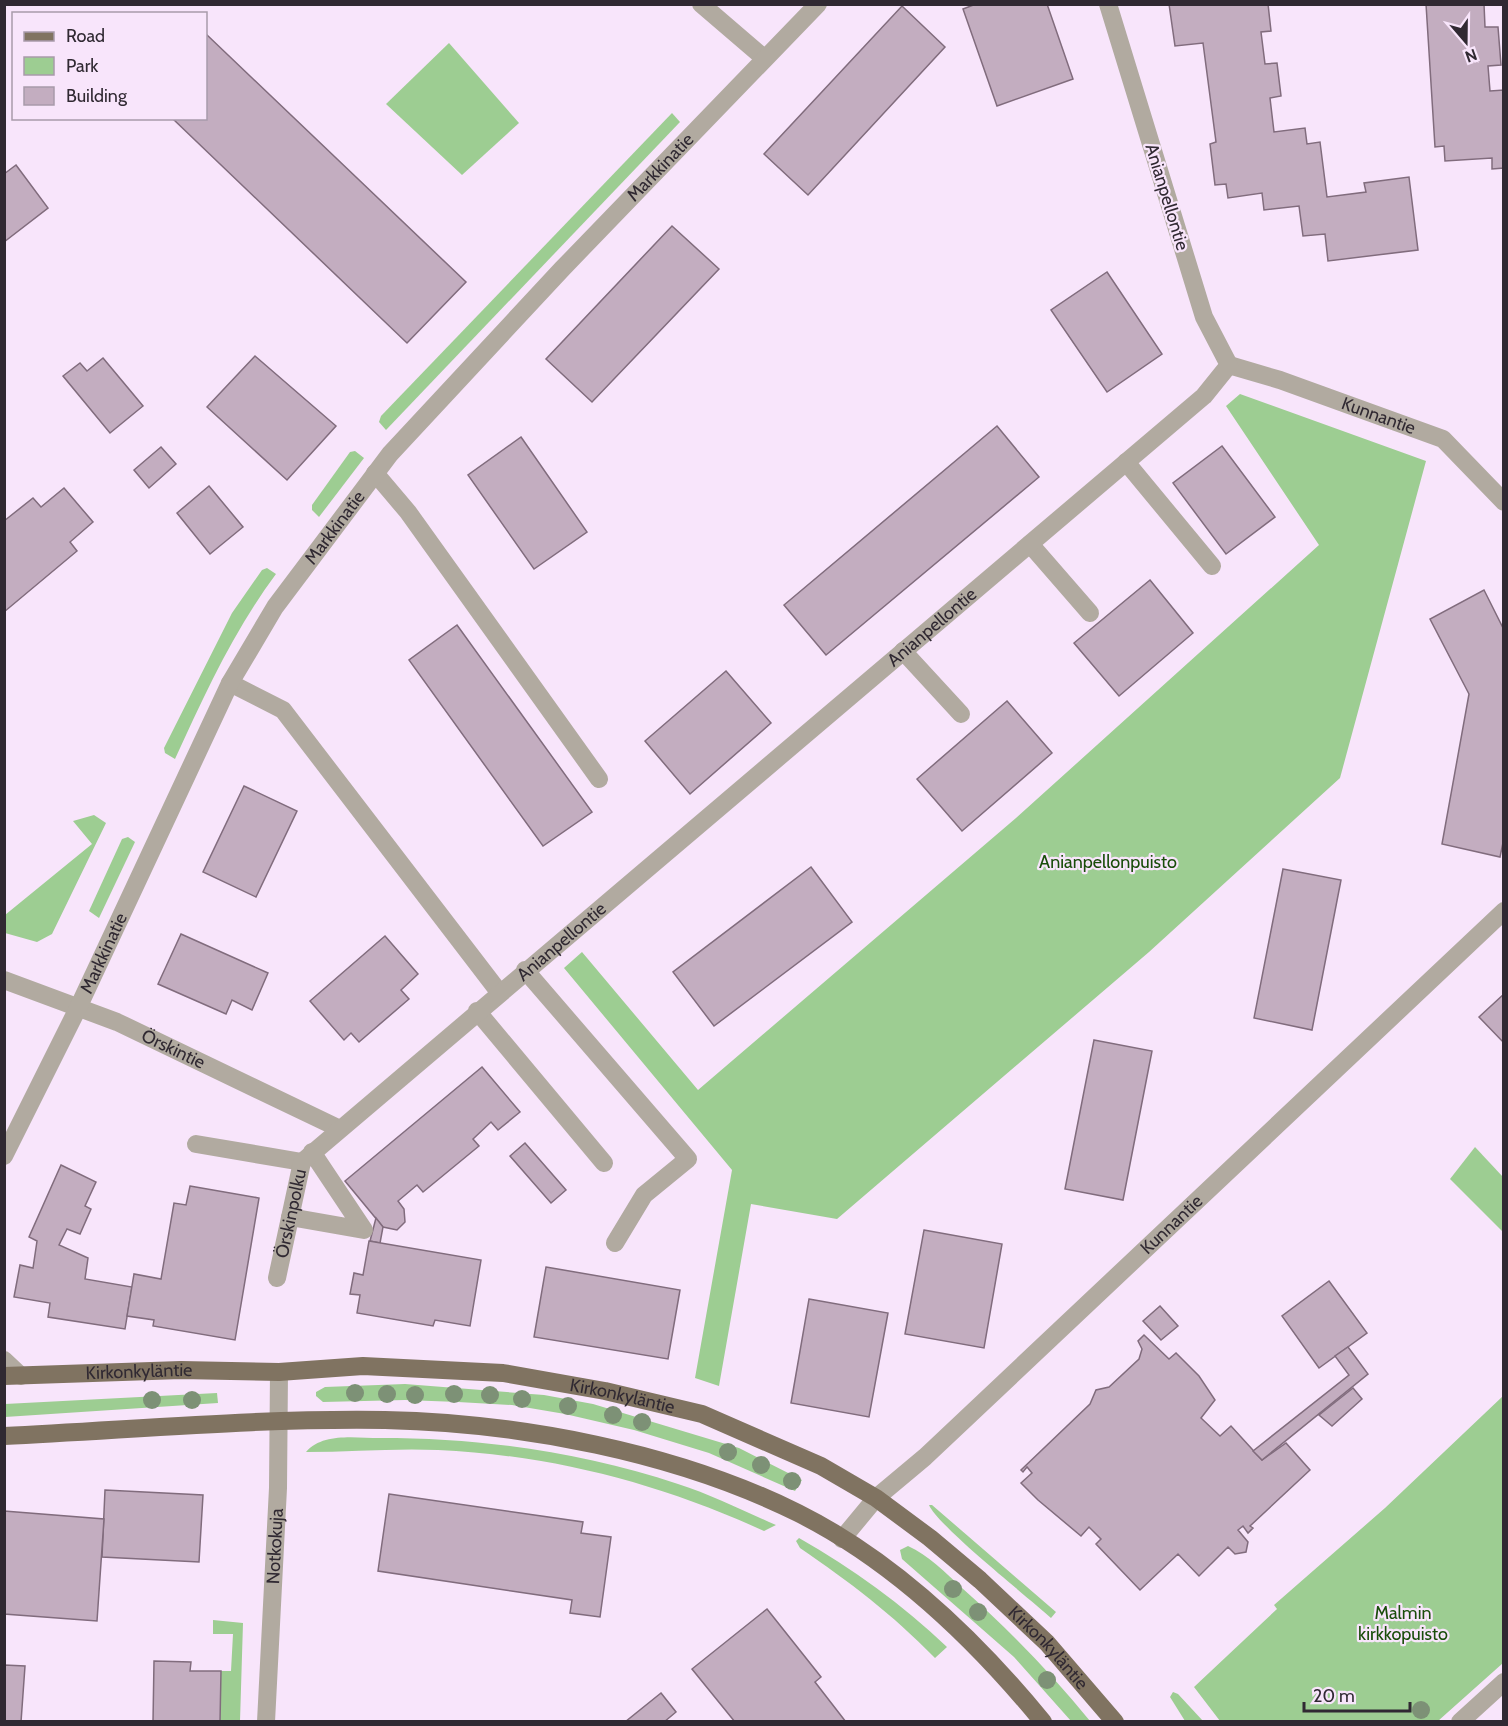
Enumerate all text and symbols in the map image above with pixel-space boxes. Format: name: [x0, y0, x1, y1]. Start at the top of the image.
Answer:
legend: [12, 12, 207, 120]
north arrow: [1436, 12, 1496, 72]
text: Road: [66, 25, 105, 47]
text: N: [1462, 45, 1480, 66]
text: Park: [66, 55, 99, 77]
text: Building: [66, 85, 128, 107]
street label: Markkinatie: [622, 129, 698, 206]
street label: Anianpellontie: [1140, 141, 1194, 253]
street label: Kunnantie: [1339, 392, 1419, 439]
street label: Markkinatie: [300, 486, 370, 569]
street label: Anianpellontie: [883, 583, 981, 671]
park label: Anianpellonpuisto: [1039, 851, 1177, 873]
street label: Anianpellontie: [512, 898, 611, 986]
street label: Markkinatie: [75, 909, 132, 997]
street label: Örskintie: [138, 1024, 209, 1074]
street label: Örskinpolku: [271, 1167, 311, 1260]
street label: Kunnantie: [1136, 1190, 1207, 1259]
street label: Kirkonkyläntie: [85, 1359, 193, 1384]
street label: Kirkonkyläntie: [568, 1374, 677, 1418]
street label: Notkokuja: [262, 1507, 288, 1585]
street label: Kirkonkyläntie: [1004, 1601, 1093, 1694]
park label: Malmin kirkkopuisto: [1358, 1602, 1448, 1645]
scale bar: [1304, 1675, 1410, 1713]
text: 20 m: [1313, 1685, 1355, 1707]

